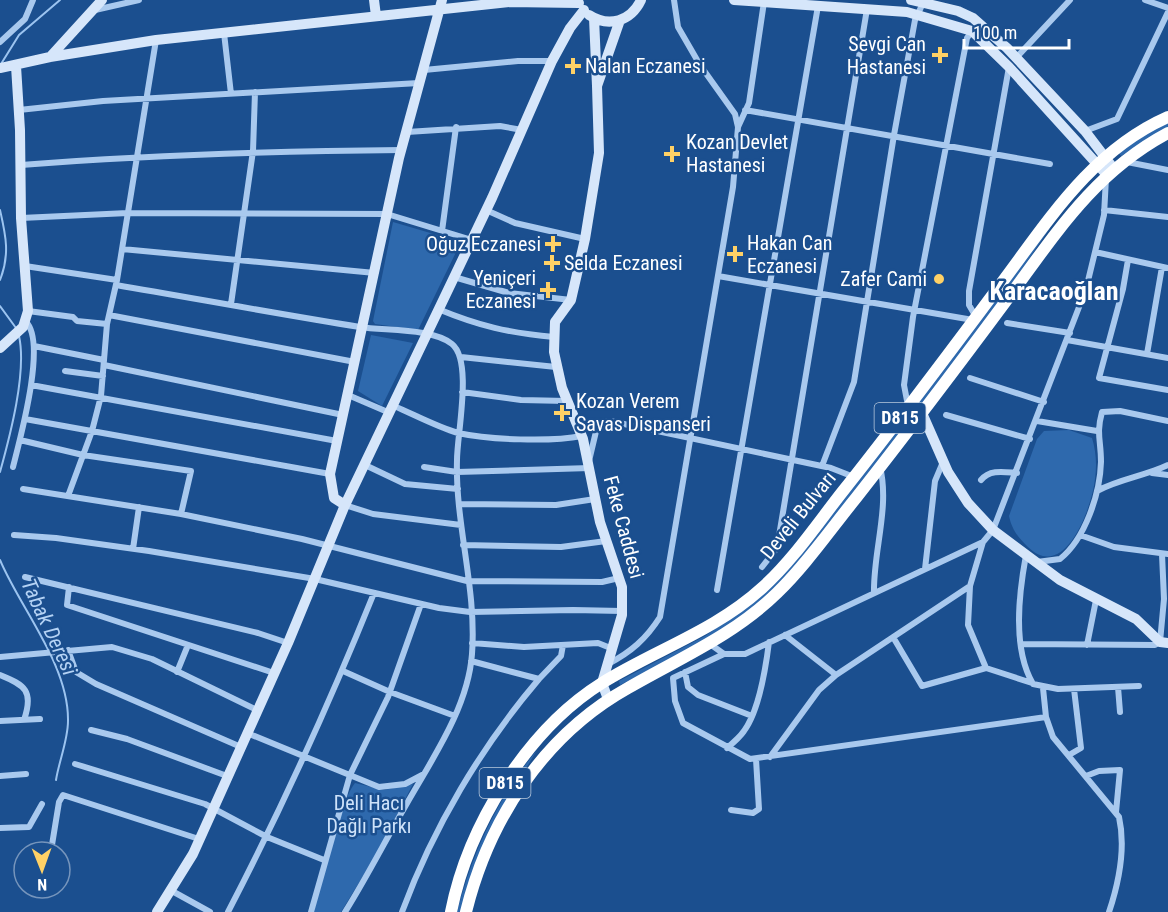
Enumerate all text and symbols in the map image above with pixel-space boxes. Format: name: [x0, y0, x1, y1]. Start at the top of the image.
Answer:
scale bar: [964, 12, 1069, 50]
text: 100 m: [973, 22, 1017, 43]
place label: Sevgi Can Hastanesi: [847, 32, 926, 79]
marker: Sevgi Can Hastanesi: [931, 46, 949, 64]
place label: Nalan Eczanesi: [585, 54, 706, 78]
marker: Nalan Eczanesi: [566, 59, 580, 73]
place label: Kozan Devlet Hastanesi: [686, 130, 788, 177]
marker: Kozan Devlet Hastanesi: [663, 145, 681, 163]
place label: Hakan Can Eczanesi: [747, 231, 832, 278]
place label: Oğuz Eczanesi: [426, 232, 541, 256]
marker: Oğuz Eczanesi: [546, 237, 560, 251]
marker: Hakan Can Eczanesi: [728, 247, 742, 261]
place label: Selda Eczanesi: [564, 251, 683, 275]
marker: Selda Eczanesi: [545, 256, 559, 270]
place label: Yeniçeri Eczanesi: [466, 266, 536, 313]
place label: Zafer Cami: [840, 267, 927, 291]
marker: Zafer Cami: [932, 272, 946, 286]
district label: Karacaoğlan: [990, 276, 1118, 306]
marker: Yeniçeri Eczanesi: [541, 283, 555, 297]
place label: Kozan Verem Savas Dispanseri: [576, 389, 711, 436]
road number: D815: [874, 403, 926, 433]
marker: Kozan Verem Savas Dispanseri: [553, 404, 571, 422]
street label: Develi Bulvarı: [755, 466, 841, 564]
street label: Feke Caddesi: [599, 473, 649, 581]
water label: Tabak Deresi: [16, 575, 82, 679]
road number: D815: [480, 768, 530, 798]
park label: Deli Hacı Dağlı Parkı: [326, 791, 412, 838]
north arrow: [12, 840, 72, 900]
text: N: [37, 875, 47, 894]

